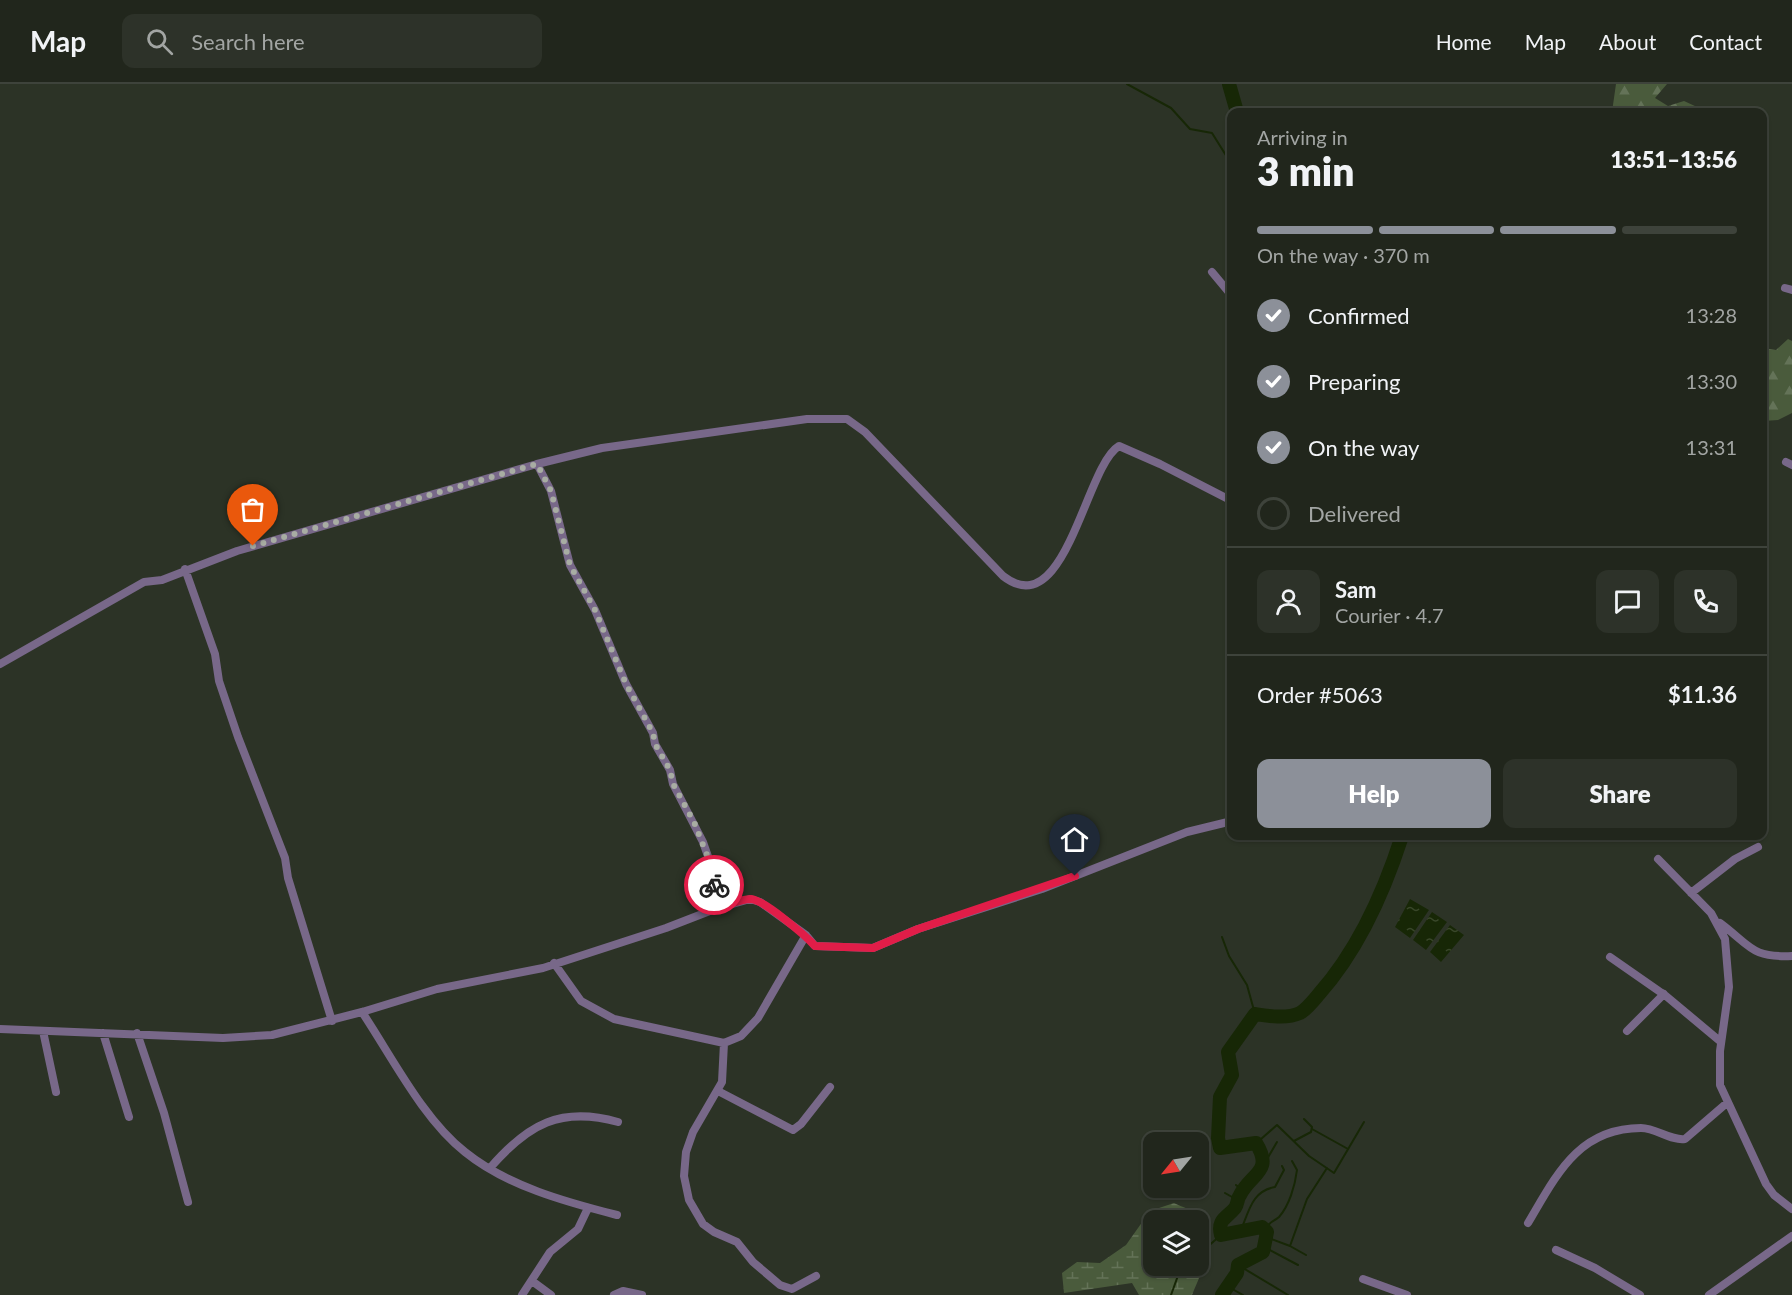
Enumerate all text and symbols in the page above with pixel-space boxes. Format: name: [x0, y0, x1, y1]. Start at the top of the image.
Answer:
search box: [122, 14, 542, 68]
text: Map: [30, 24, 86, 58]
icon: search: [143, 25, 176, 58]
text: Search here: [191, 28, 305, 55]
text: Home: [1436, 29, 1492, 54]
text: Map: [1525, 29, 1566, 54]
text: About: [1599, 29, 1656, 54]
text: Contact: [1689, 29, 1762, 54]
text: Arriving in: [1257, 125, 1348, 149]
text: 13:51–13:56: [1611, 146, 1737, 173]
text: 3 min: [1257, 148, 1354, 194]
text: On the way · 370 m: [1257, 243, 1430, 267]
icon: check: [1257, 299, 1290, 332]
text: Confirmed: [1308, 302, 1410, 329]
text: 13:28: [1686, 303, 1737, 327]
icon: check: [1257, 365, 1290, 398]
text: Preparing: [1308, 368, 1400, 395]
text: 13:30: [1686, 369, 1737, 393]
icon: check: [1257, 431, 1290, 464]
text: On the way: [1308, 434, 1419, 461]
text: 13:31: [1686, 435, 1737, 459]
pin: [227, 484, 278, 546]
icon: bag: [236, 493, 269, 526]
text: Delivered: [1308, 500, 1401, 527]
button: person: [1257, 570, 1320, 633]
button: chat: [1596, 570, 1659, 633]
button: phone: [1674, 570, 1737, 633]
text: Sam: [1335, 576, 1377, 603]
text: Courier · 4.7: [1335, 603, 1444, 627]
text: Order #5063: [1257, 681, 1383, 708]
text: $11.36: [1668, 681, 1737, 708]
button: Help: [1257, 759, 1491, 828]
button: Share: [1503, 759, 1737, 828]
pin: [1049, 814, 1100, 876]
icon: home: [1058, 823, 1091, 856]
courier: [684, 855, 744, 915]
icon: bike: [698, 869, 731, 902]
north arrow: [1143, 1132, 1209, 1198]
map controls: [1143, 1132, 1209, 1276]
button: layers: [1143, 1210, 1209, 1276]

